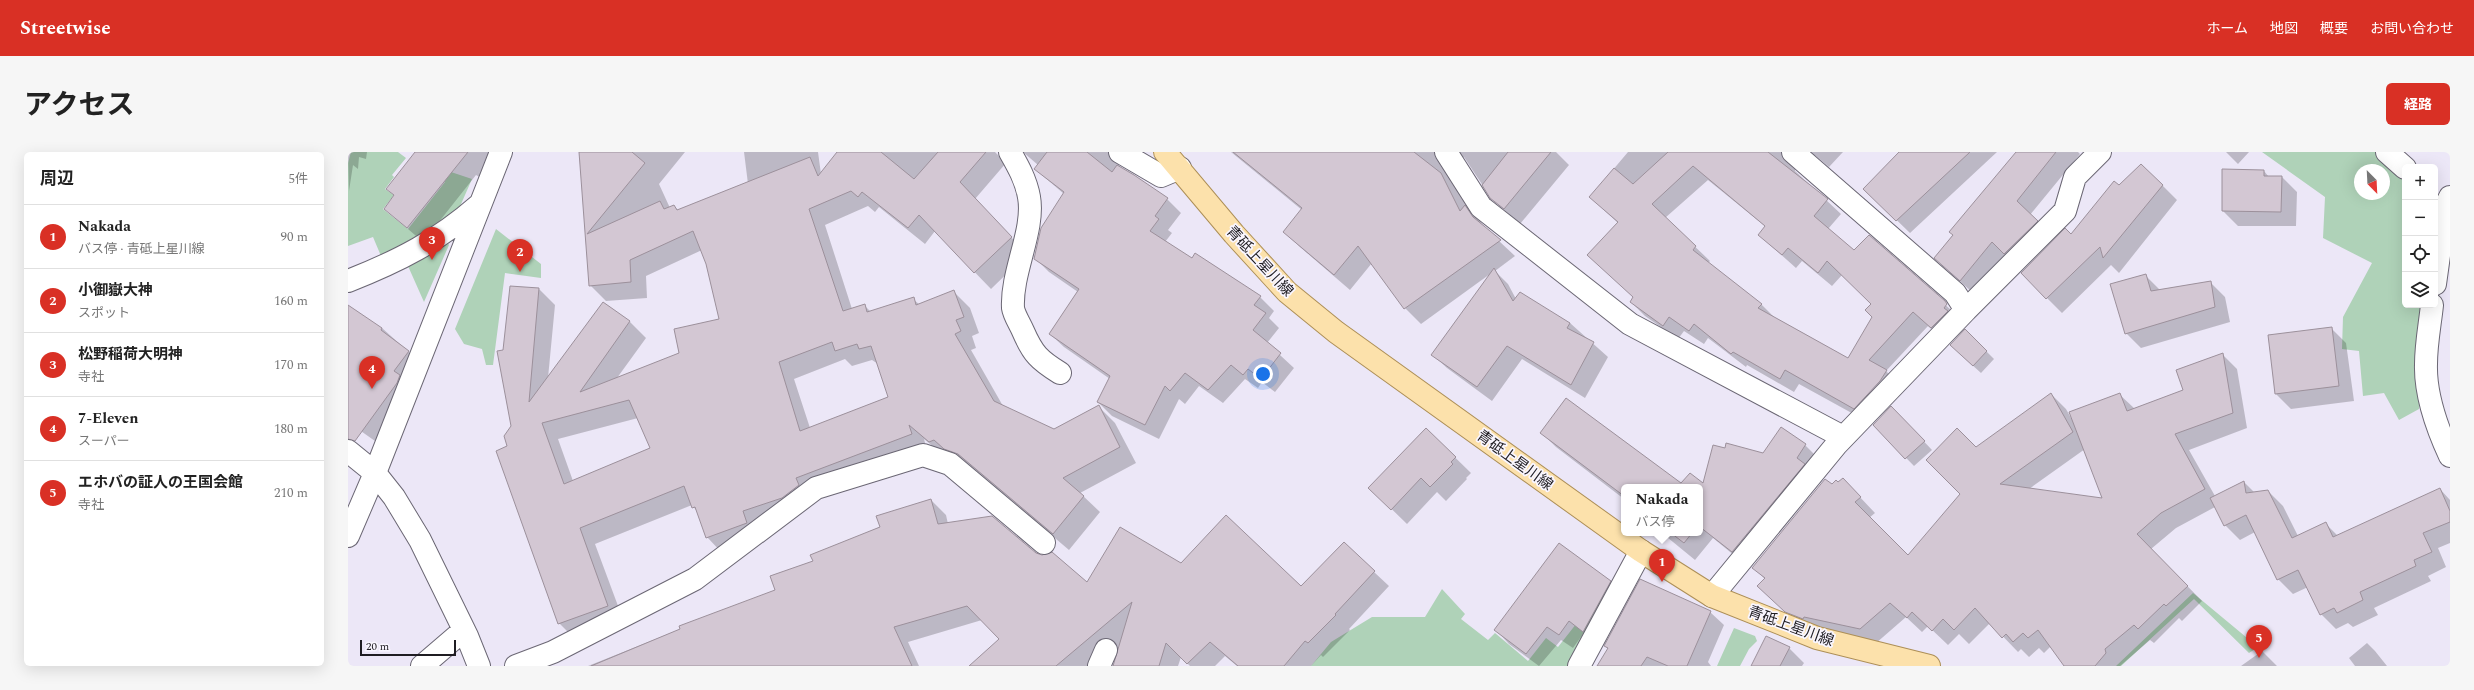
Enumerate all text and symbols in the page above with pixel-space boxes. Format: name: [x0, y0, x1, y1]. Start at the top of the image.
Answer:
text: Streetwise: [20, 14, 111, 43]
text: ホーム: [2206, 18, 2248, 39]
text: 地図: [2270, 18, 2298, 39]
text: 概要: [2320, 18, 2348, 39]
text: お問い合わせ: [2370, 18, 2454, 39]
button: 経路: [2386, 83, 2450, 125]
text: アクセス: [24, 84, 135, 127]
north arrow: [2354, 164, 2390, 200]
map controls: [2402, 164, 2438, 308]
button: +: [2402, 164, 2438, 200]
text: 周辺: [40, 166, 74, 192]
text: 5件: [288, 169, 308, 189]
button: −: [2402, 200, 2438, 236]
text: Nakada: [78, 215, 131, 238]
street label: 青砥上星川線: [1221, 221, 1299, 302]
text: 1: [49, 227, 57, 247]
text: 90 m: [281, 227, 308, 247]
pin: 3: [419, 227, 445, 260]
button: locate: [2402, 236, 2438, 272]
text: バス停 · 青砥上星川線: [78, 239, 205, 259]
pin: 2: [507, 239, 533, 272]
button: layers: [2402, 272, 2438, 308]
text: 小御嶽大神: [78, 279, 153, 302]
text: 2: [49, 291, 57, 311]
text: 160 m: [274, 291, 308, 311]
text: スポット: [78, 303, 130, 323]
text: 松野稲荷大明神: [78, 343, 183, 366]
text: 3: [49, 355, 57, 375]
text: 170 m: [274, 355, 308, 375]
pin: 4: [359, 356, 385, 389]
your location: [1253, 364, 1273, 384]
text: 寺社: [78, 367, 104, 387]
text: 7-Eleven: [78, 407, 138, 430]
text: 4: [49, 419, 57, 439]
text: 180 m: [274, 419, 308, 439]
street label: 青砥上星川線: [1472, 425, 1558, 496]
text: スーパー: [78, 431, 130, 451]
text: エホバの証人の王国会館: [78, 471, 243, 494]
text: 5: [49, 483, 57, 503]
text: 210 m: [274, 483, 308, 503]
popup: [1621, 484, 1703, 536]
text: Nakada: [1635, 488, 1689, 511]
text: 寺社: [78, 495, 104, 515]
text: バス停: [1635, 512, 1675, 532]
pin: 1: [1649, 549, 1675, 582]
street label: 青砥上星川線: [1745, 600, 1837, 653]
pin: 5: [2246, 625, 2272, 658]
scale bar: [360, 638, 456, 657]
text: 20 m: [366, 638, 389, 655]

